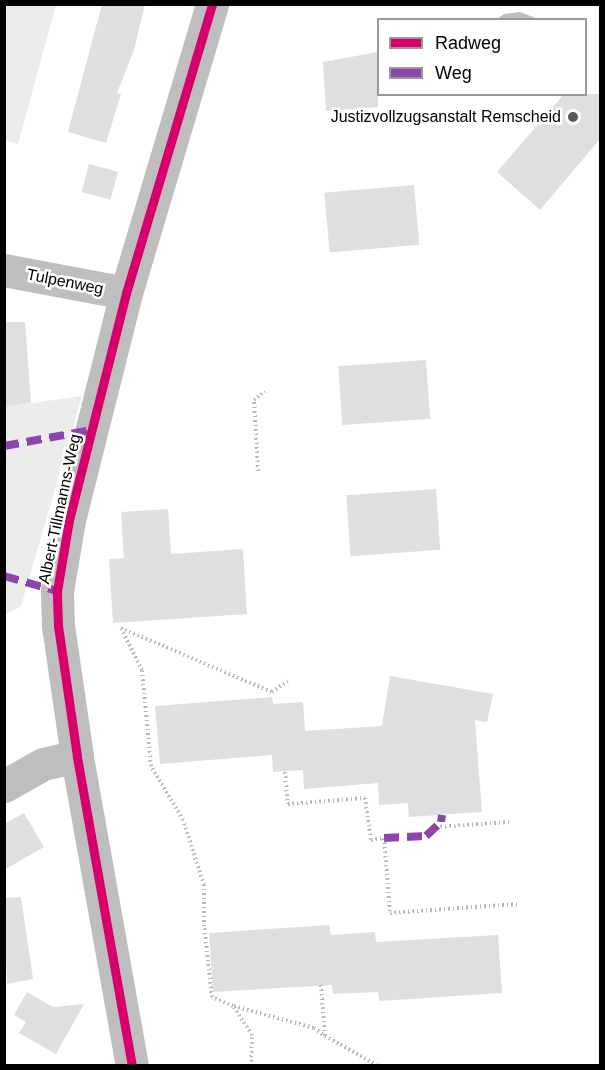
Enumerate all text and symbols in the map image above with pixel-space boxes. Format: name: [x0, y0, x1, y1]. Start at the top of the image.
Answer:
legend: [377, 18, 587, 96]
text: Radweg: [435, 33, 501, 53]
text: Weg: [435, 63, 472, 83]
place label: Justizvollzugsanstalt Remscheid: [331, 107, 561, 127]
marker: Justizvollzugsanstalt Remscheid: [566, 110, 580, 124]
street label: Tulpenweg: [25, 265, 105, 299]
street label: Albert-Tillmanns-Weg: [35, 432, 85, 586]

